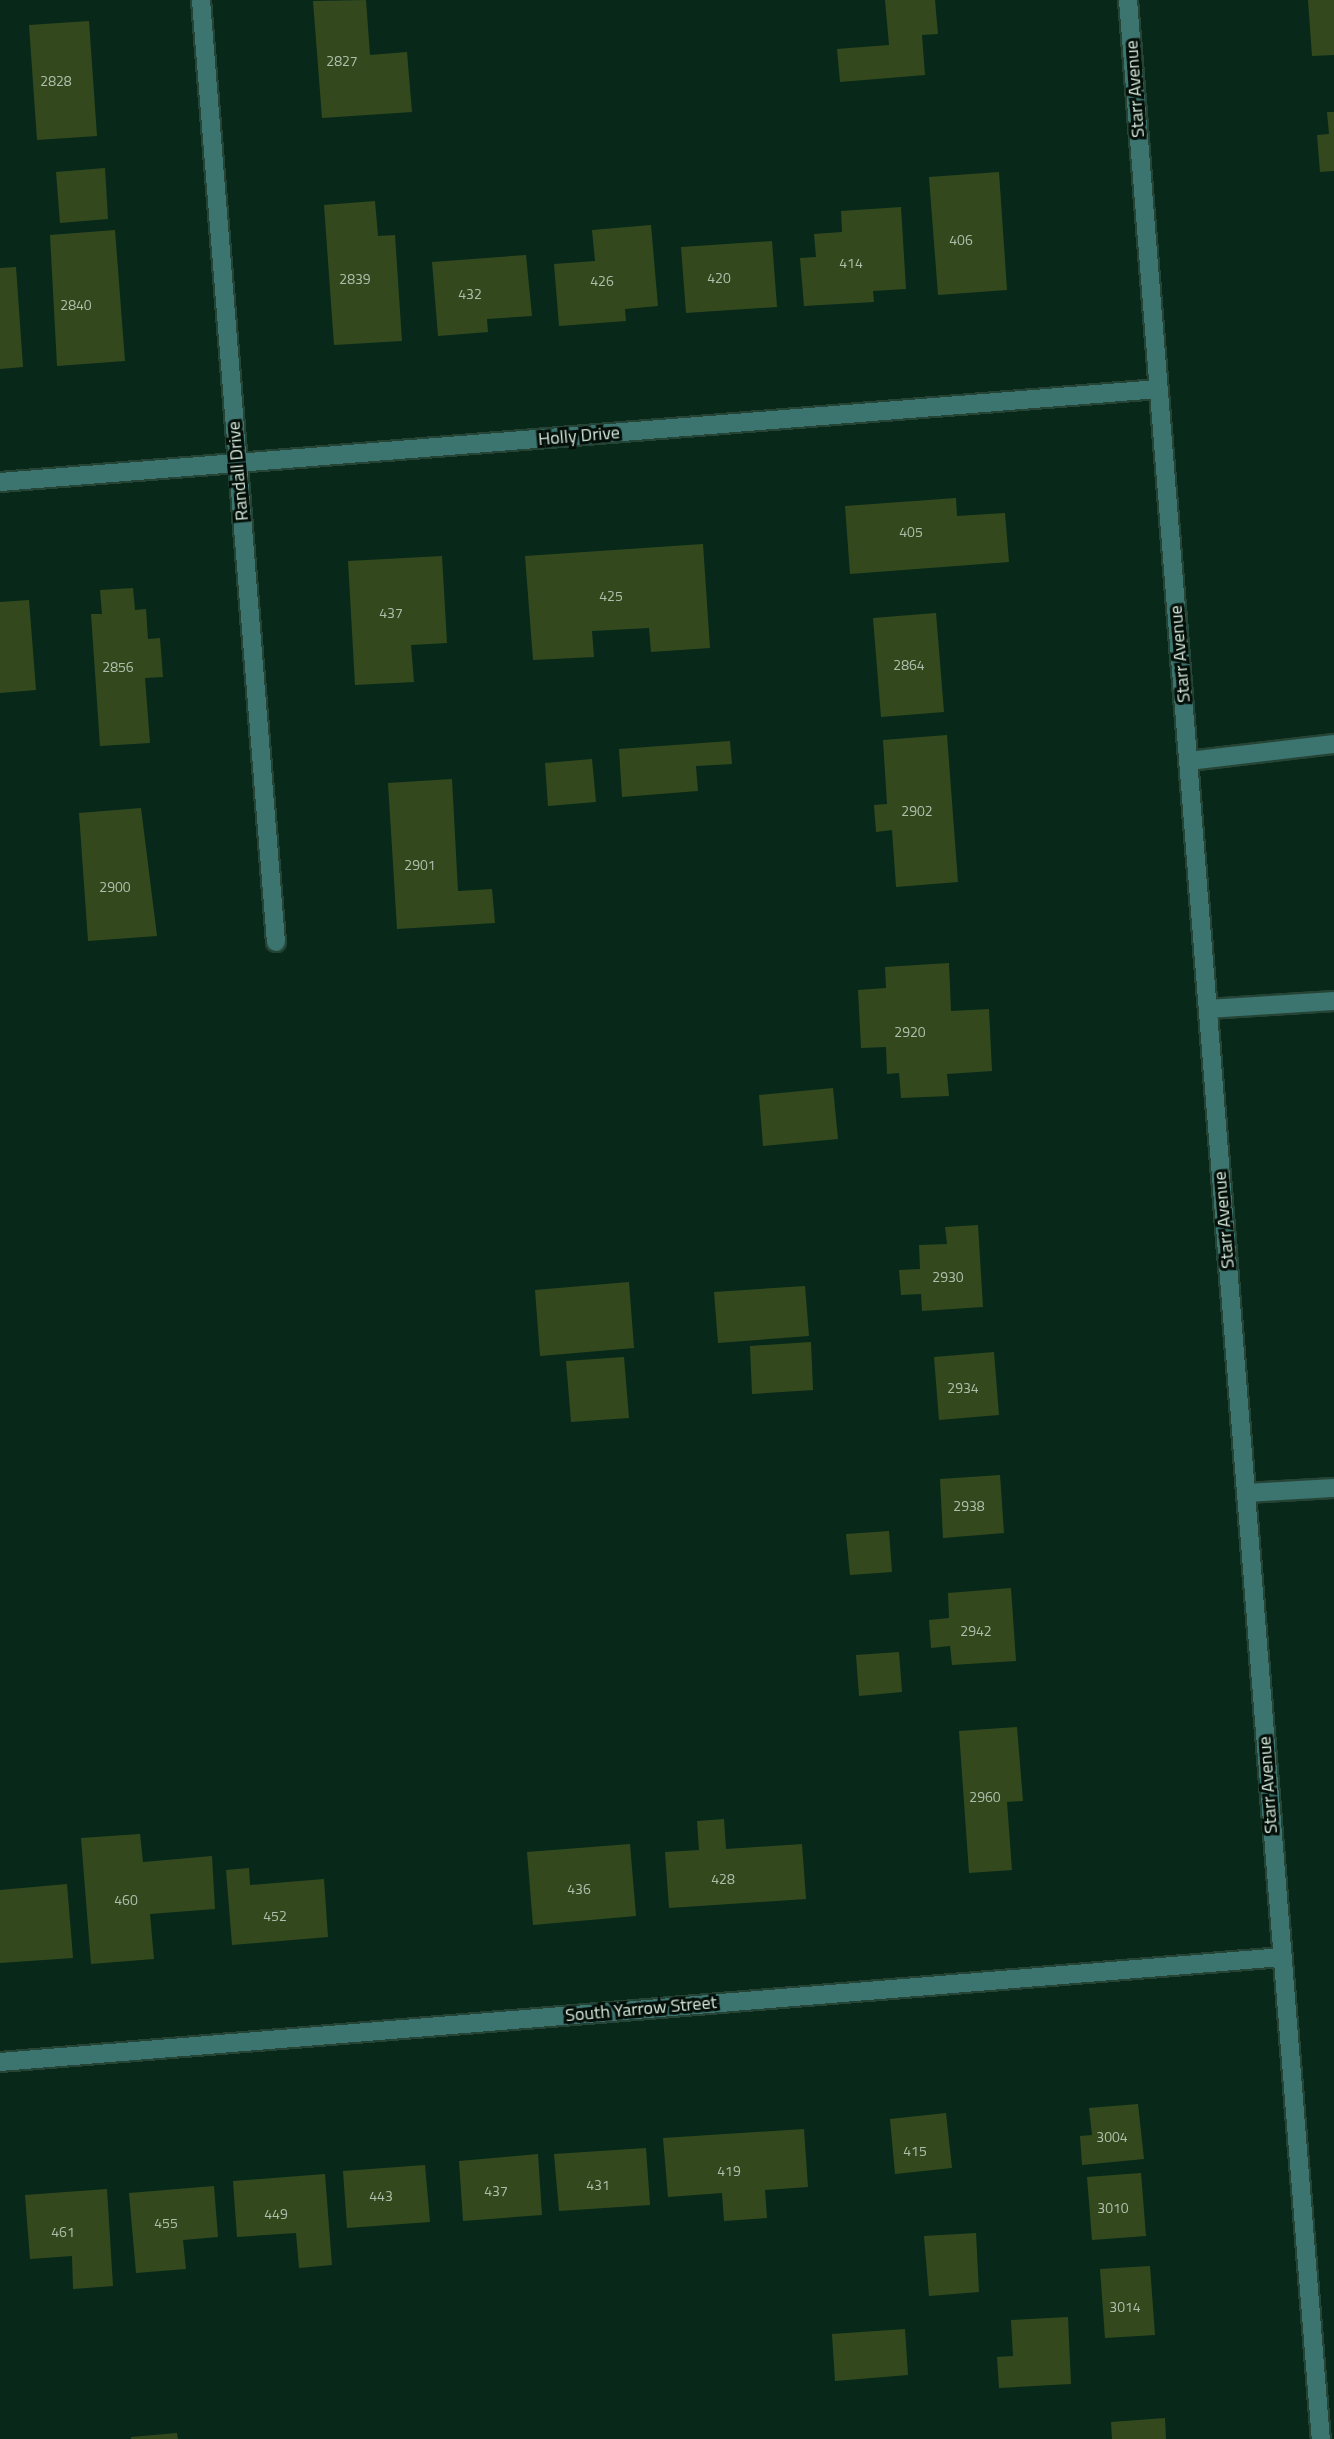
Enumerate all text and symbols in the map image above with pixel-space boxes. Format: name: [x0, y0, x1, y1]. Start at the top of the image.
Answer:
street label: Starr Avenue: [1121, 40, 1149, 138]
house number: 2827: [326, 53, 358, 69]
house number: 2828: [40, 73, 72, 89]
house number: 406: [949, 232, 973, 248]
house number: 414: [839, 255, 863, 271]
house number: 420: [707, 270, 731, 286]
house number: 2839: [339, 271, 371, 287]
house number: 426: [590, 273, 614, 289]
house number: 432: [458, 286, 482, 302]
house number: 2840: [60, 297, 92, 313]
street label: Randall Drive: [223, 420, 253, 522]
street label: Holly Drive: [537, 422, 621, 450]
house number: 405: [899, 524, 923, 540]
house number: 425: [599, 588, 623, 604]
street label: Starr Avenue: [1165, 604, 1195, 704]
house number: 437: [379, 605, 403, 621]
house number: 2864: [893, 657, 925, 673]
house number: 2856: [102, 659, 134, 675]
house number: 2902: [901, 803, 933, 819]
house number: 2901: [404, 857, 436, 873]
house number: 2900: [99, 879, 131, 895]
house number: 2920: [894, 1024, 926, 1040]
street label: Starr Avenue: [1209, 1170, 1239, 1270]
house number: 2930: [932, 1269, 964, 1285]
house number: 2934: [947, 1380, 979, 1396]
house number: 2938: [953, 1498, 985, 1514]
house number: 2942: [960, 1623, 992, 1639]
street label: Starr Avenue: [1254, 1736, 1282, 1834]
house number: 2960: [969, 1789, 1001, 1805]
house number: 428: [711, 1871, 735, 1887]
house number: 436: [567, 1881, 591, 1897]
house number: 460: [114, 1892, 138, 1908]
house number: 452: [263, 1908, 287, 1924]
street label: South Yarrow Street: [564, 1992, 718, 2026]
house number: 3004: [1096, 2129, 1128, 2145]
house number: 415: [903, 2143, 927, 2159]
house number: 419: [717, 2163, 741, 2179]
house number: 431: [586, 2177, 610, 2193]
house number: 437: [484, 2183, 508, 2199]
house number: 443: [369, 2188, 393, 2204]
house number: 3010: [1097, 2200, 1129, 2216]
house number: 449: [264, 2206, 288, 2222]
house number: 455: [154, 2215, 178, 2231]
house number: 461: [51, 2224, 75, 2240]
house number: 3014: [1109, 2299, 1141, 2315]

